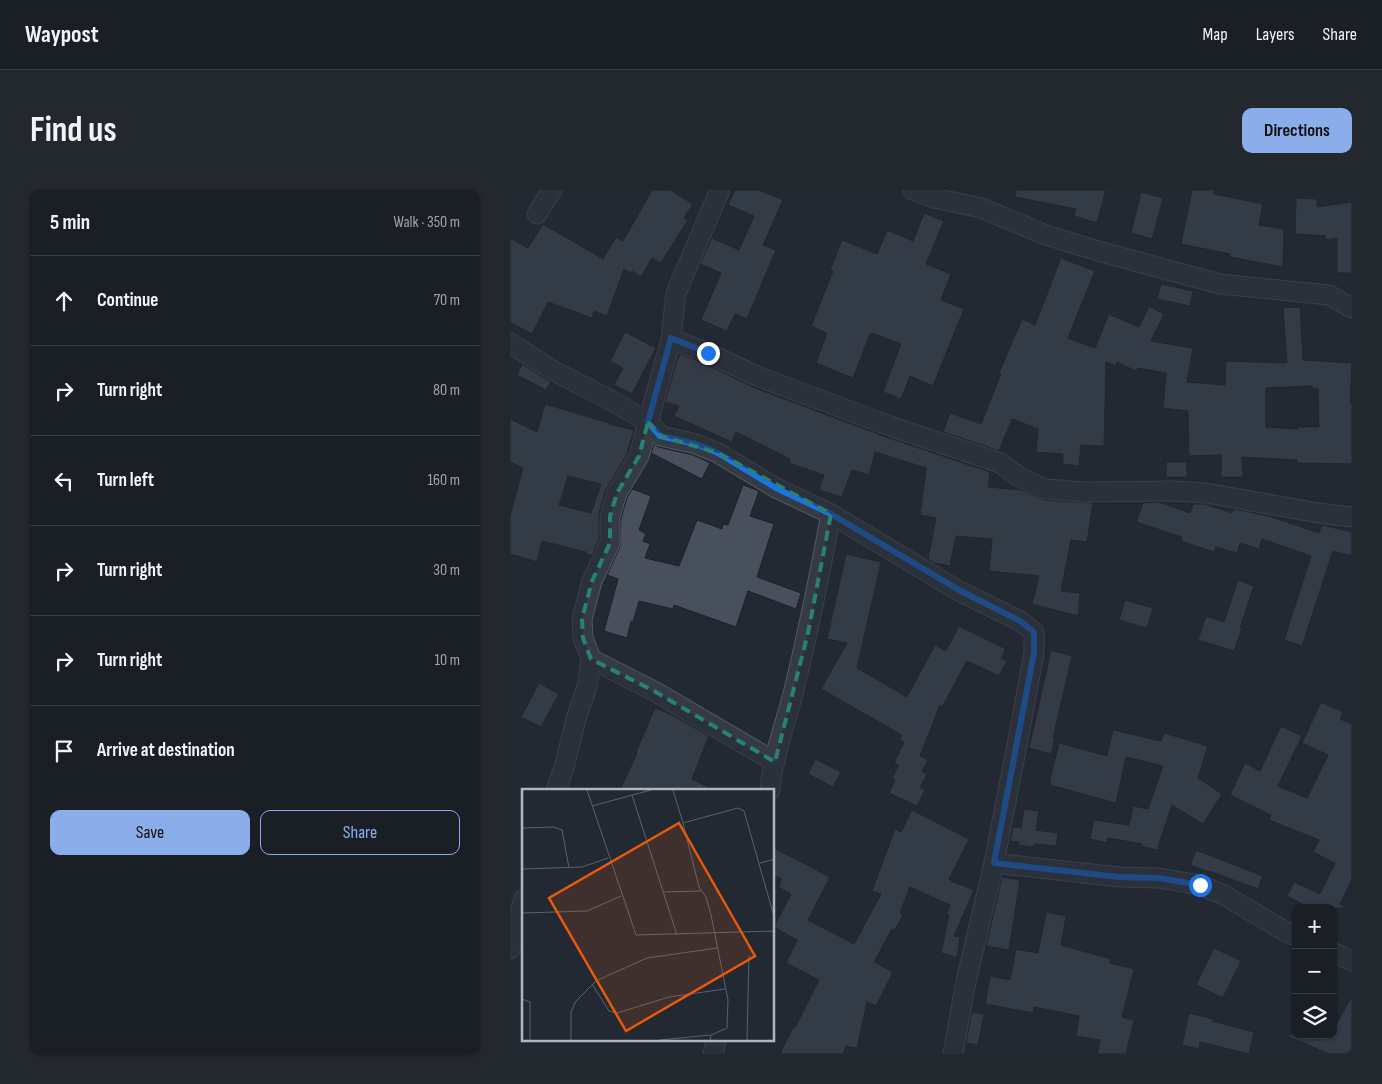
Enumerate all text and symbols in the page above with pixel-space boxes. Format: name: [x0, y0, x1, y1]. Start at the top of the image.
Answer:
text: Waypost: [25, 20, 99, 49]
text: Map: [1203, 24, 1228, 45]
text: Layers: [1256, 24, 1295, 45]
text: Share: [1323, 24, 1357, 45]
button: Directions: [1242, 108, 1352, 153]
text: Find us: [30, 109, 117, 152]
text: 5 min: [50, 210, 90, 235]
text: Walk · 350 m: [393, 213, 460, 232]
icon: ahead: [50, 287, 78, 315]
text: Continue: [97, 289, 158, 312]
text: 70 m: [434, 291, 460, 310]
route end: [697, 342, 720, 365]
icon: right: [50, 377, 78, 405]
text: Turn right: [97, 379, 162, 402]
text: 80 m: [433, 381, 460, 400]
icon: left: [50, 467, 78, 495]
text: Turn left: [97, 469, 154, 492]
text: 160 m: [427, 471, 460, 490]
icon: right: [50, 557, 78, 585]
text: Turn right: [97, 559, 162, 582]
text: 30 m: [433, 561, 460, 580]
icon: right: [50, 647, 78, 675]
text: Turn right: [97, 649, 162, 672]
text: 10 m: [434, 651, 460, 670]
icon: arrive: [50, 737, 78, 765]
text: Arrive at destination: [97, 739, 235, 762]
inset map: [522, 789, 775, 1042]
button: Save: [50, 810, 250, 855]
button: Share: [260, 810, 460, 855]
route start: [1189, 874, 1212, 897]
map controls: [1292, 904, 1337, 1039]
button: +: [1292, 904, 1337, 949]
button: −: [1292, 949, 1337, 994]
button: layers: [1292, 994, 1337, 1039]

